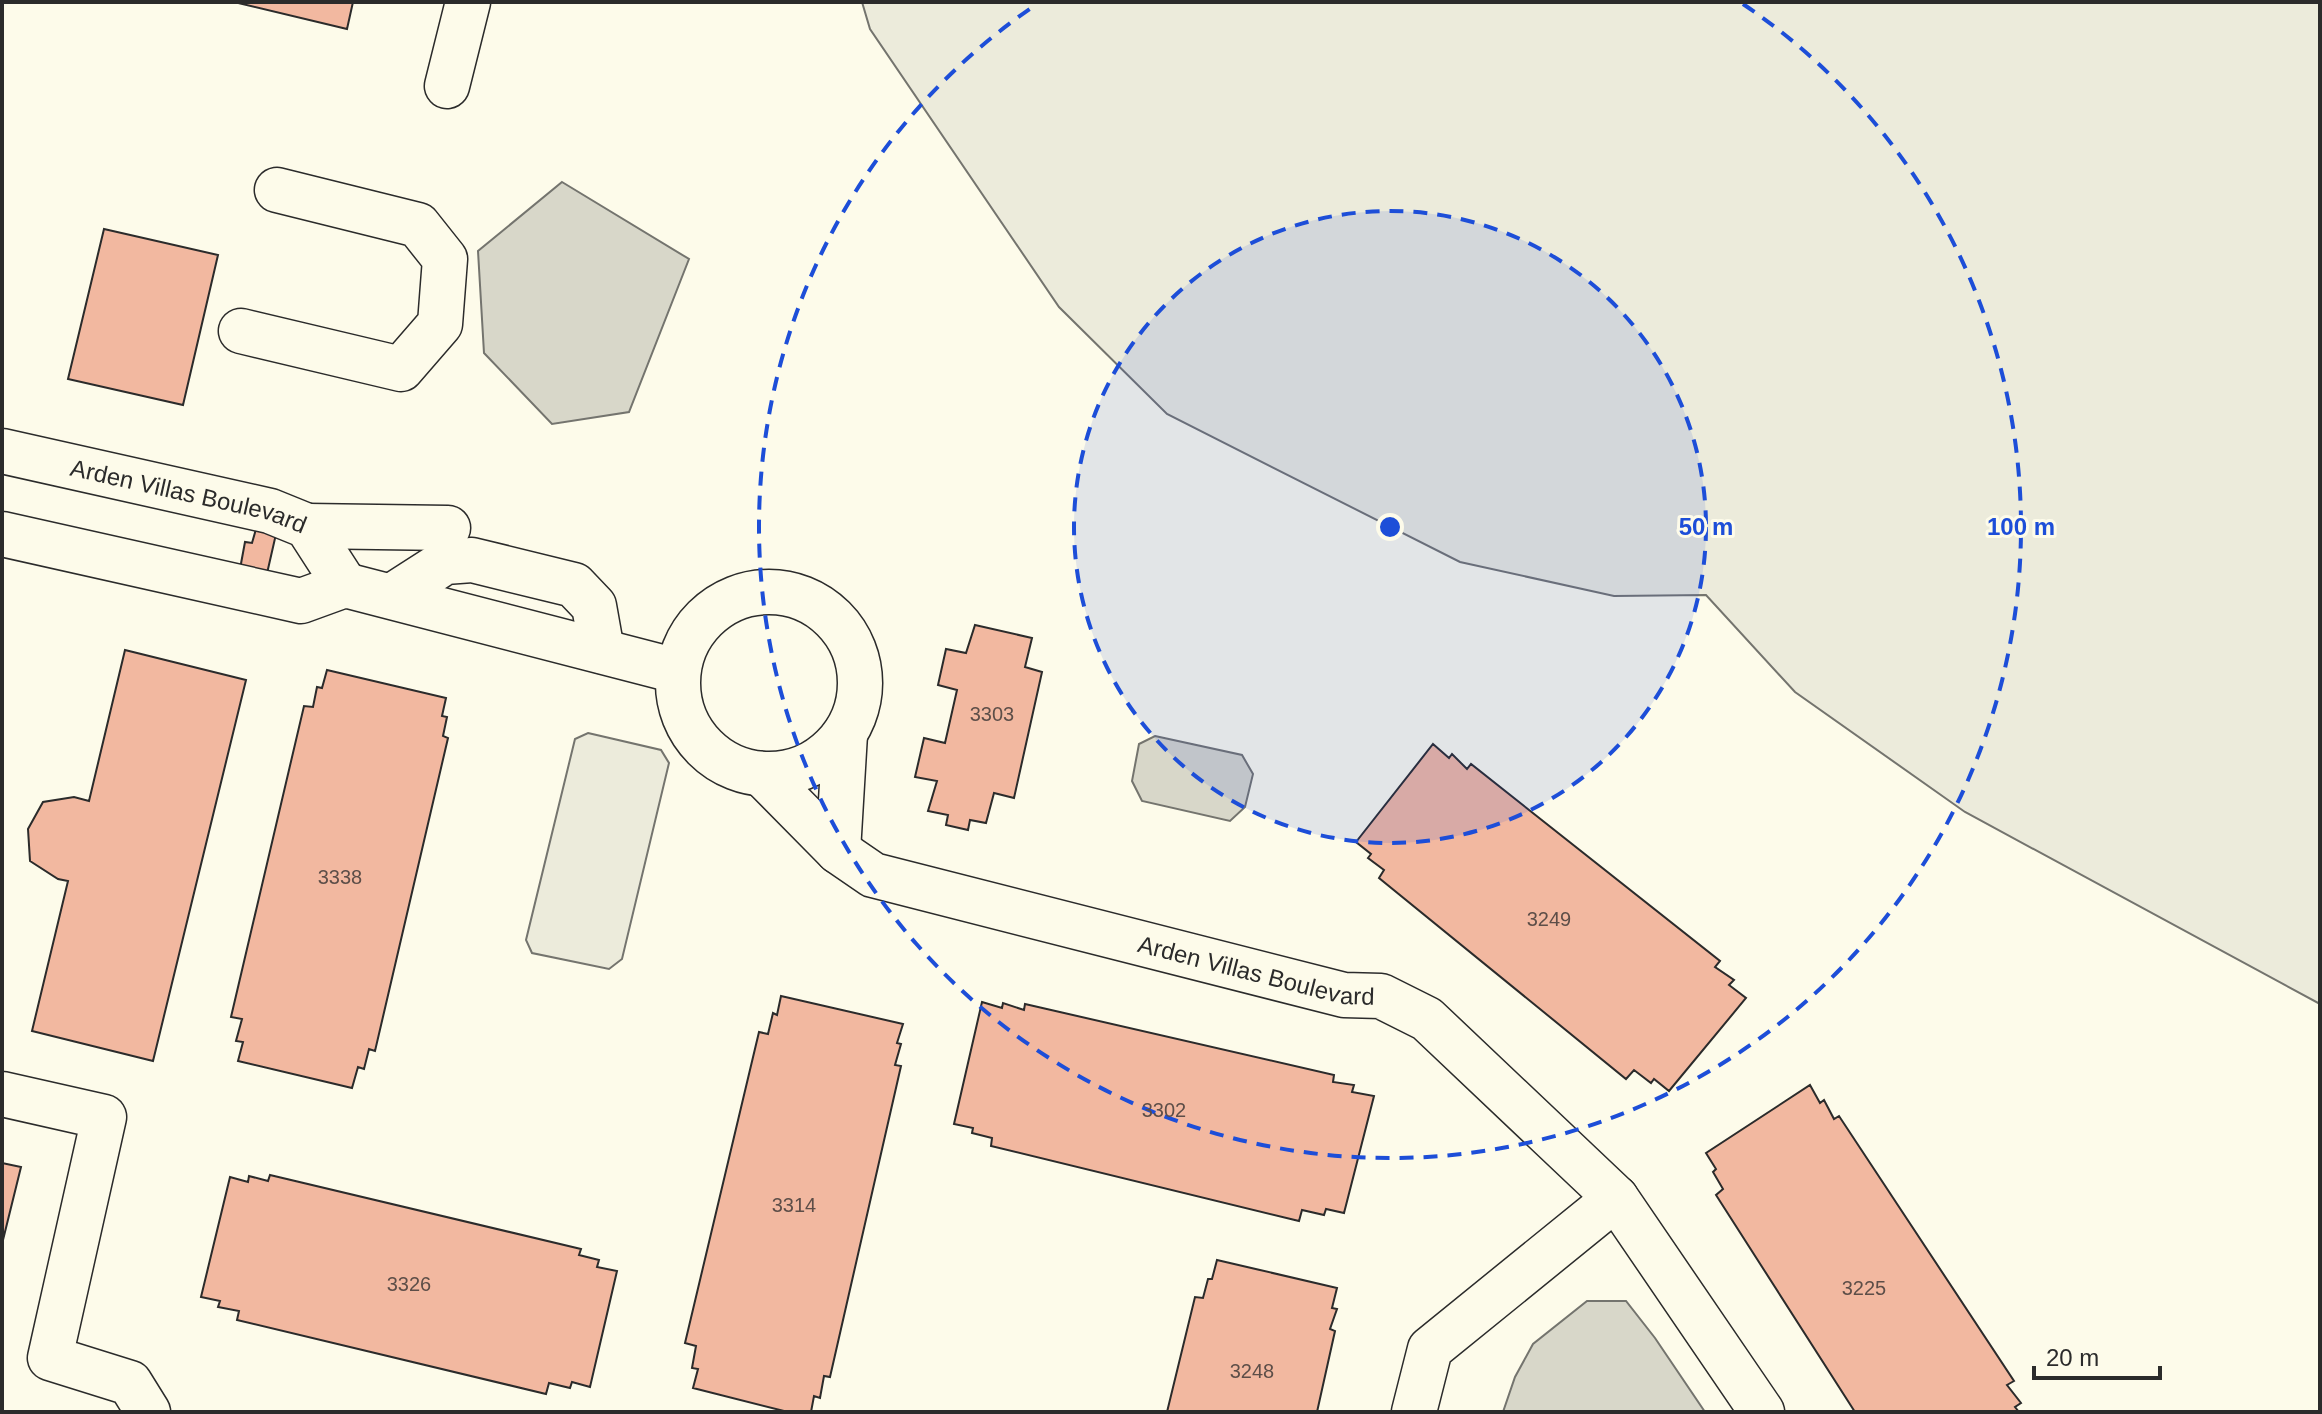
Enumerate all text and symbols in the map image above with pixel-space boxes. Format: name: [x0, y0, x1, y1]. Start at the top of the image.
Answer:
street label: Arden Villas Boulevard: [68, 453, 311, 538]
centre of rings: [1376, 513, 1404, 541]
text: 50 m: [1679, 513, 1733, 540]
text: 100 m: [1987, 513, 2055, 540]
house number: 3303: [970, 703, 1014, 725]
house number: 3338: [318, 866, 362, 888]
house number: 3249: [1527, 908, 1571, 930]
street label: Arden Villas Boulevard: [1135, 930, 1375, 1009]
house number: 3302: [1142, 1099, 1186, 1121]
house number: 3314: [772, 1194, 816, 1216]
house number: 3326: [387, 1273, 431, 1295]
house number: 3225: [1842, 1277, 1886, 1299]
scale bar: [2034, 1330, 2160, 1380]
text: 20 m: [2046, 1344, 2099, 1371]
house number: 3248: [1230, 1360, 1274, 1382]

